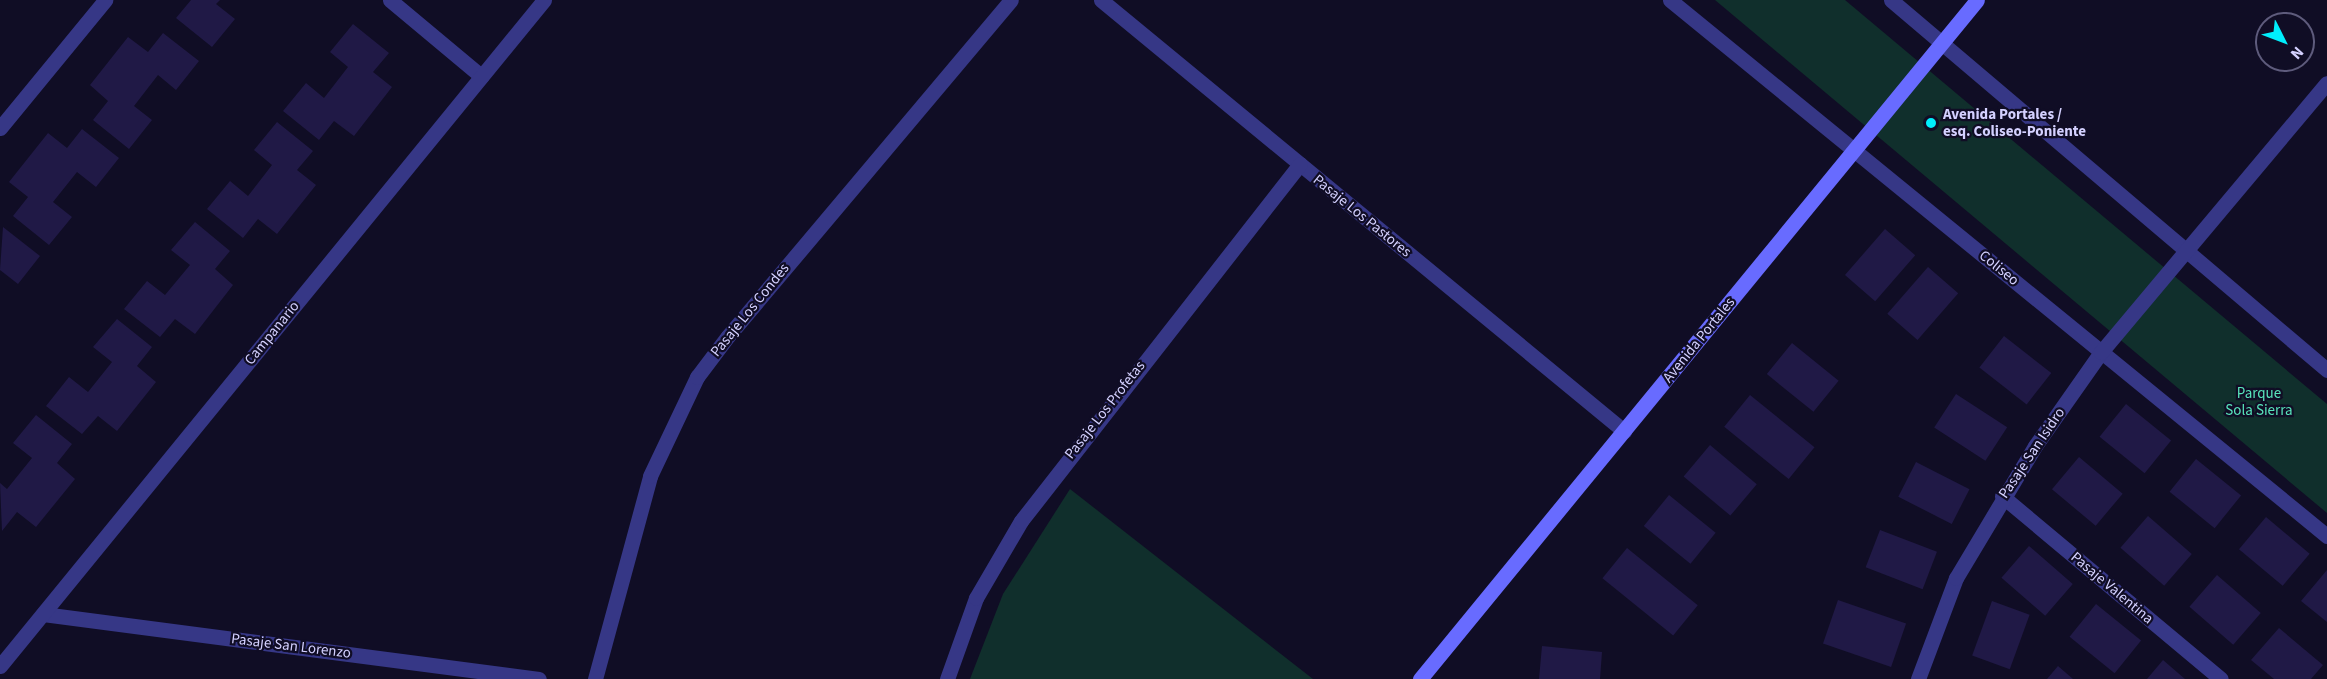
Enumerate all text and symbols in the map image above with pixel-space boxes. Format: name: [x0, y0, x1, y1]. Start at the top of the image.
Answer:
north arrow: [2255, 12, 2315, 72]
text: N: [2285, 41, 2309, 64]
place label: Avenida Portales / esq. Coliseo-Poniente: [1943, 105, 2086, 140]
marker: Avenida Portales / esq. Coliseo-Poniente: [1924, 116, 1938, 130]
street label: Pasaje Los Pastores: [1309, 171, 1415, 261]
street label: Coliseo: [1975, 247, 2023, 289]
street label: Pasaje Los Condes: [707, 260, 793, 360]
street label: Avenida Portales: [1659, 294, 1739, 386]
street label: Campanario: [241, 297, 303, 369]
street label: Pasaje Los Profetas: [1061, 357, 1149, 463]
park label: Parque Sola Sierra: [2225, 384, 2293, 419]
street label: Pasaje San Isidro: [1995, 404, 2069, 502]
street label: Pasaje Valentina: [2067, 548, 2157, 628]
street label: Pasaje San Lorenzo: [230, 630, 352, 662]

